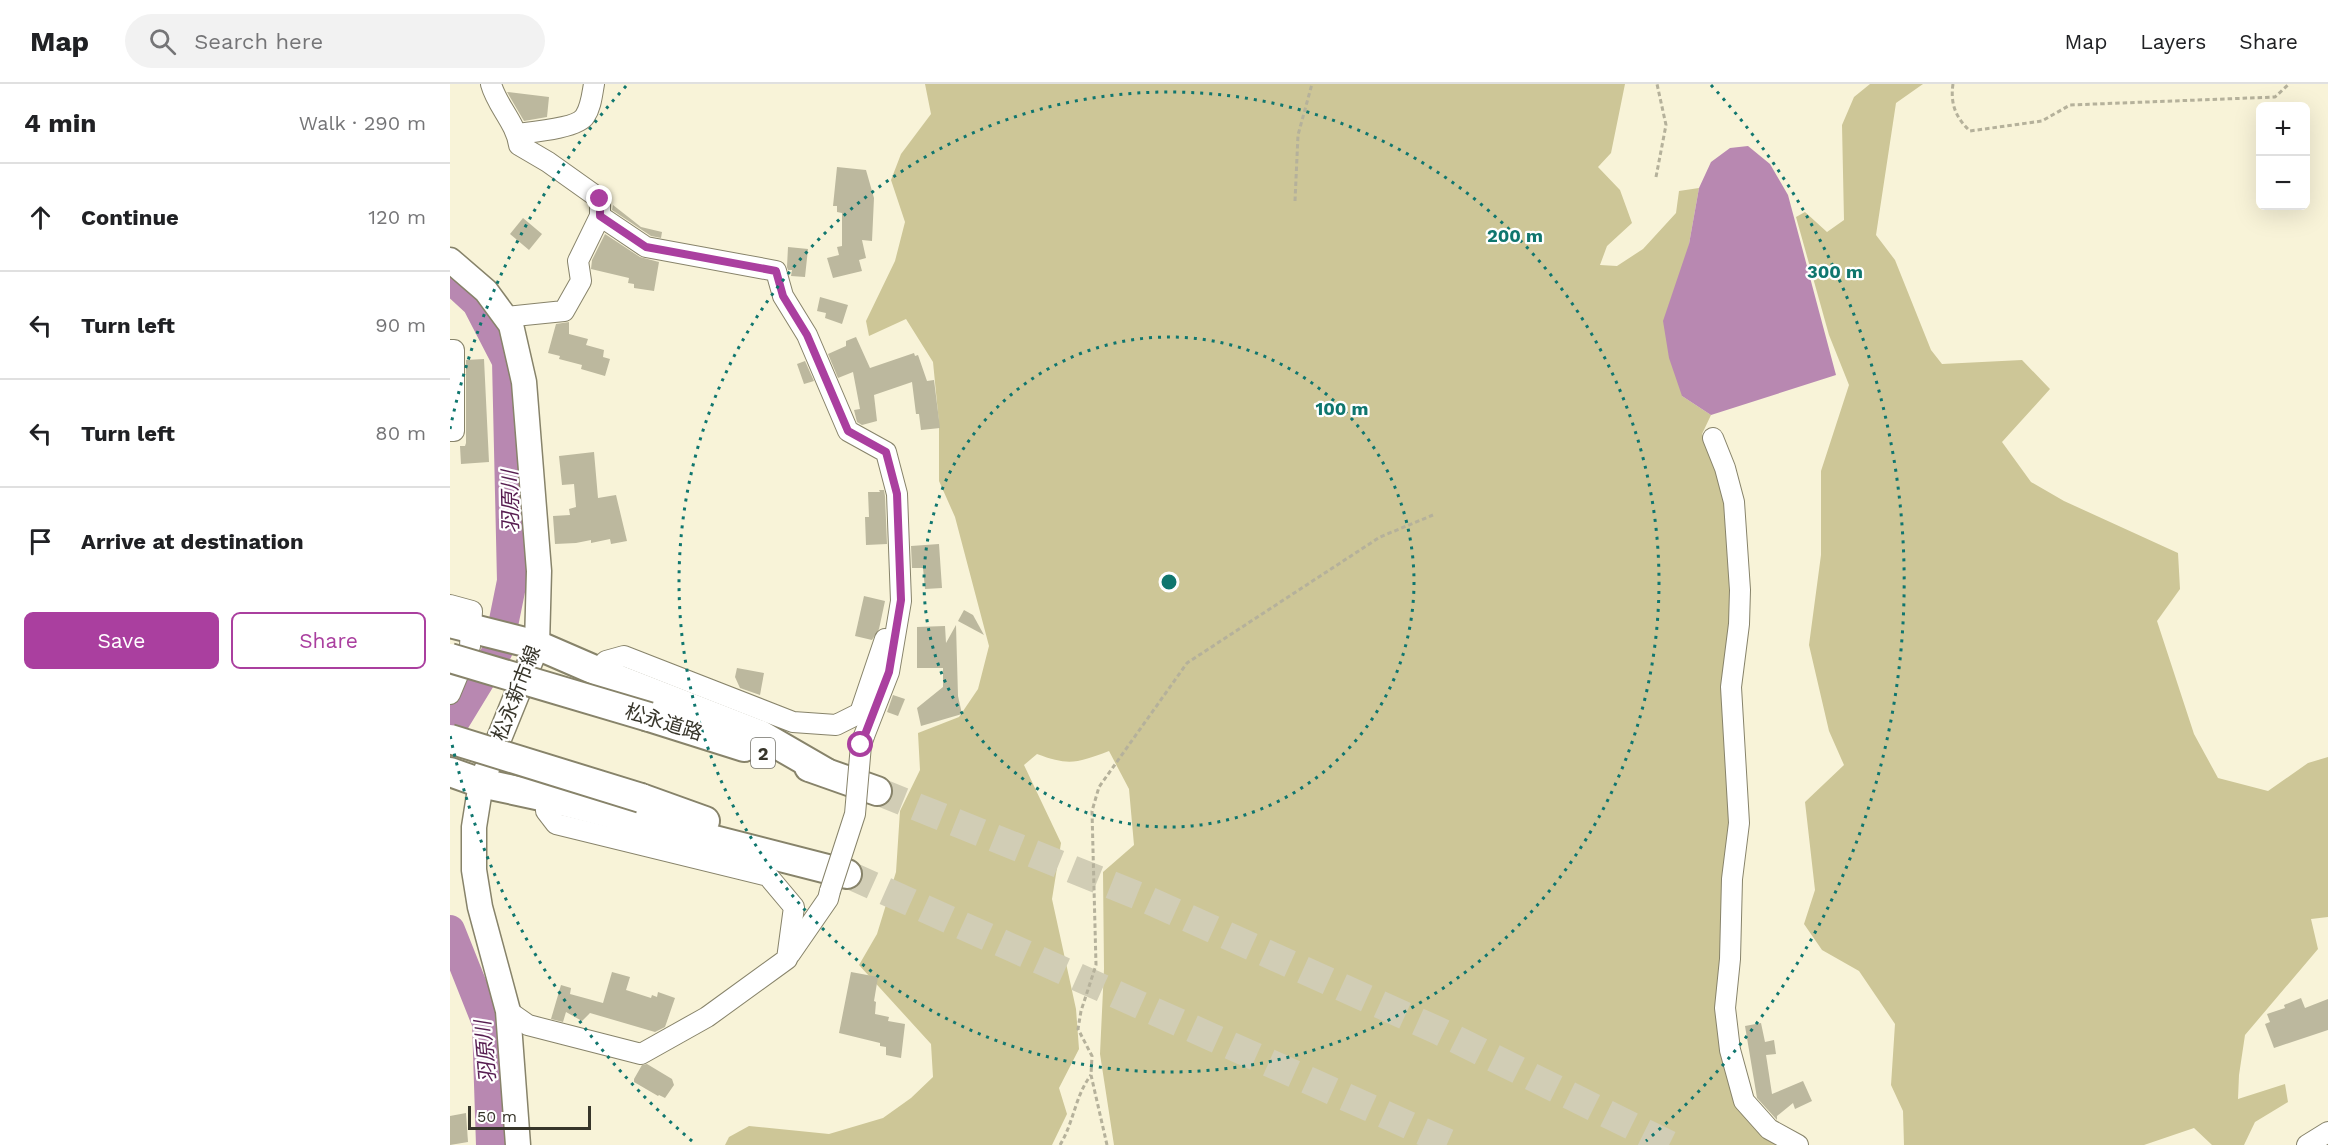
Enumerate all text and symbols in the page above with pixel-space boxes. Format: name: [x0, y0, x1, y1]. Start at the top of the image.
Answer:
search box: [125, 14, 545, 68]
text: Map: [30, 25, 89, 58]
icon: search: [146, 25, 179, 58]
text: Search here: [194, 29, 323, 54]
text: Map: [2064, 29, 2107, 54]
text: Layers: [2140, 29, 2206, 54]
text: Share: [2239, 29, 2298, 54]
map controls: [2256, 102, 2310, 210]
button: +: [2256, 102, 2310, 156]
text: 4 min: [24, 108, 96, 138]
text: Walk · 290 m: [299, 111, 426, 135]
button: −: [2256, 156, 2310, 210]
route end: [586, 185, 612, 211]
icon: ahead: [24, 201, 57, 234]
text: Continue: [81, 205, 179, 230]
text: 120 m: [368, 205, 426, 229]
text: 200 m: [1487, 225, 1543, 246]
text: 300 m: [1807, 261, 1863, 282]
icon: left: [24, 309, 57, 342]
text: Turn left: [81, 313, 175, 338]
text: 90 m: [375, 313, 426, 337]
text: 100 m: [1315, 398, 1369, 419]
icon: left: [24, 417, 57, 450]
text: Turn left: [81, 421, 175, 446]
text: 80 m: [375, 421, 426, 445]
water label: 羽原川: [497, 468, 523, 534]
icon: arrive: [24, 525, 57, 558]
text: Arrive at destination: [81, 529, 304, 554]
centre of rings: [1159, 572, 1179, 592]
button: Save: [24, 612, 219, 669]
button: Share: [231, 612, 426, 669]
street label: 松永新市線: [487, 642, 545, 744]
street label: 松永道路: [622, 699, 706, 745]
route start: [847, 731, 873, 757]
road number: 2: [751, 738, 775, 768]
water label: 羽原川: [470, 1018, 500, 1084]
scale bar: [468, 1103, 591, 1130]
text: 50 m: [477, 1107, 517, 1126]

